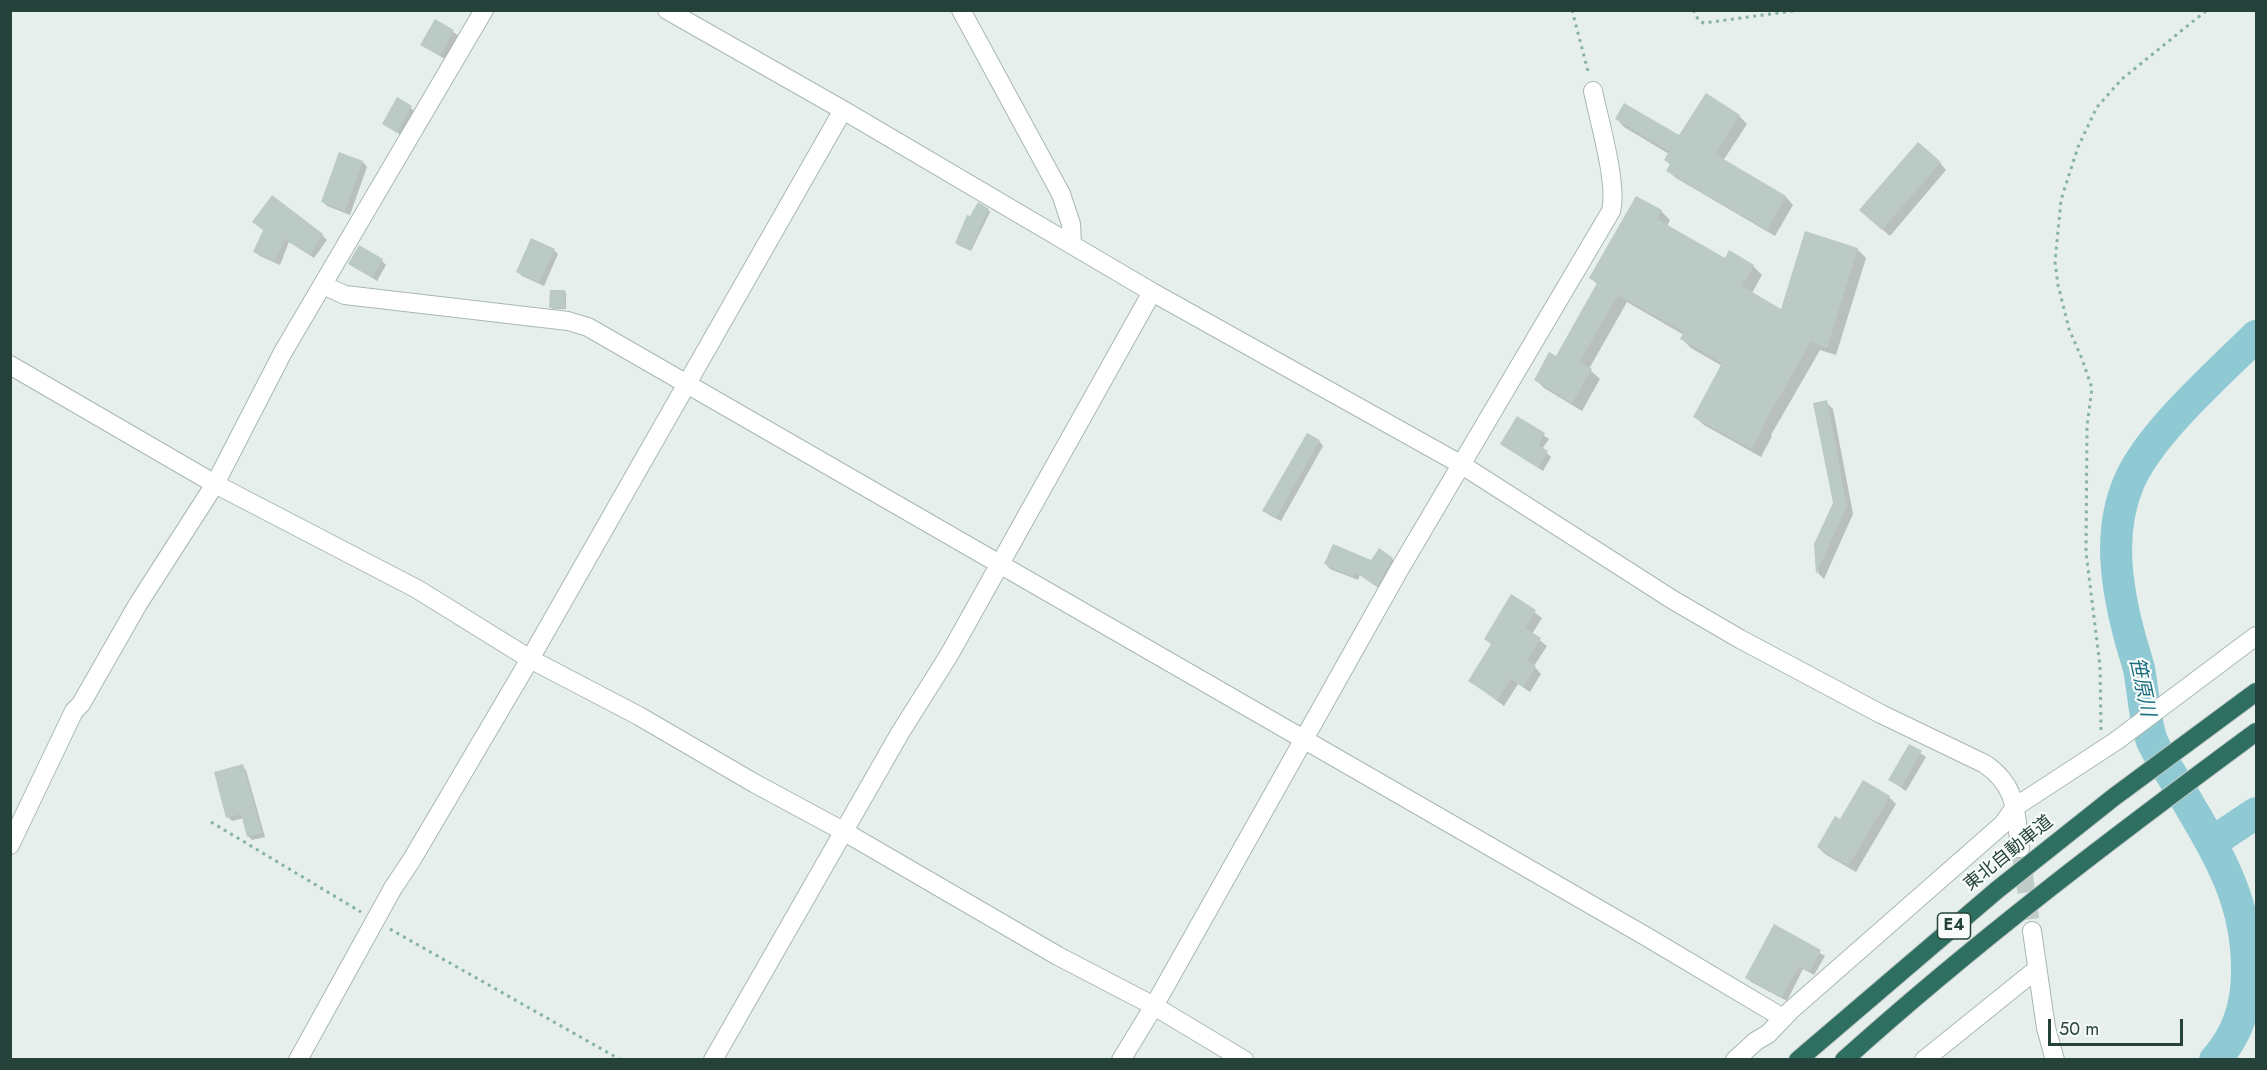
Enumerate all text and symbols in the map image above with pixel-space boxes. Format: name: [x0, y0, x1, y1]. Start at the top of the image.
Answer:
water label: 笹原川: [2123, 655, 2159, 719]
street label: 東北自動車道: [1960, 812, 2058, 896]
road number: E4: [1938, 913, 1970, 939]
scale bar: [2051, 1007, 2186, 1045]
text: 50 m: [2059, 1016, 2099, 1042]

